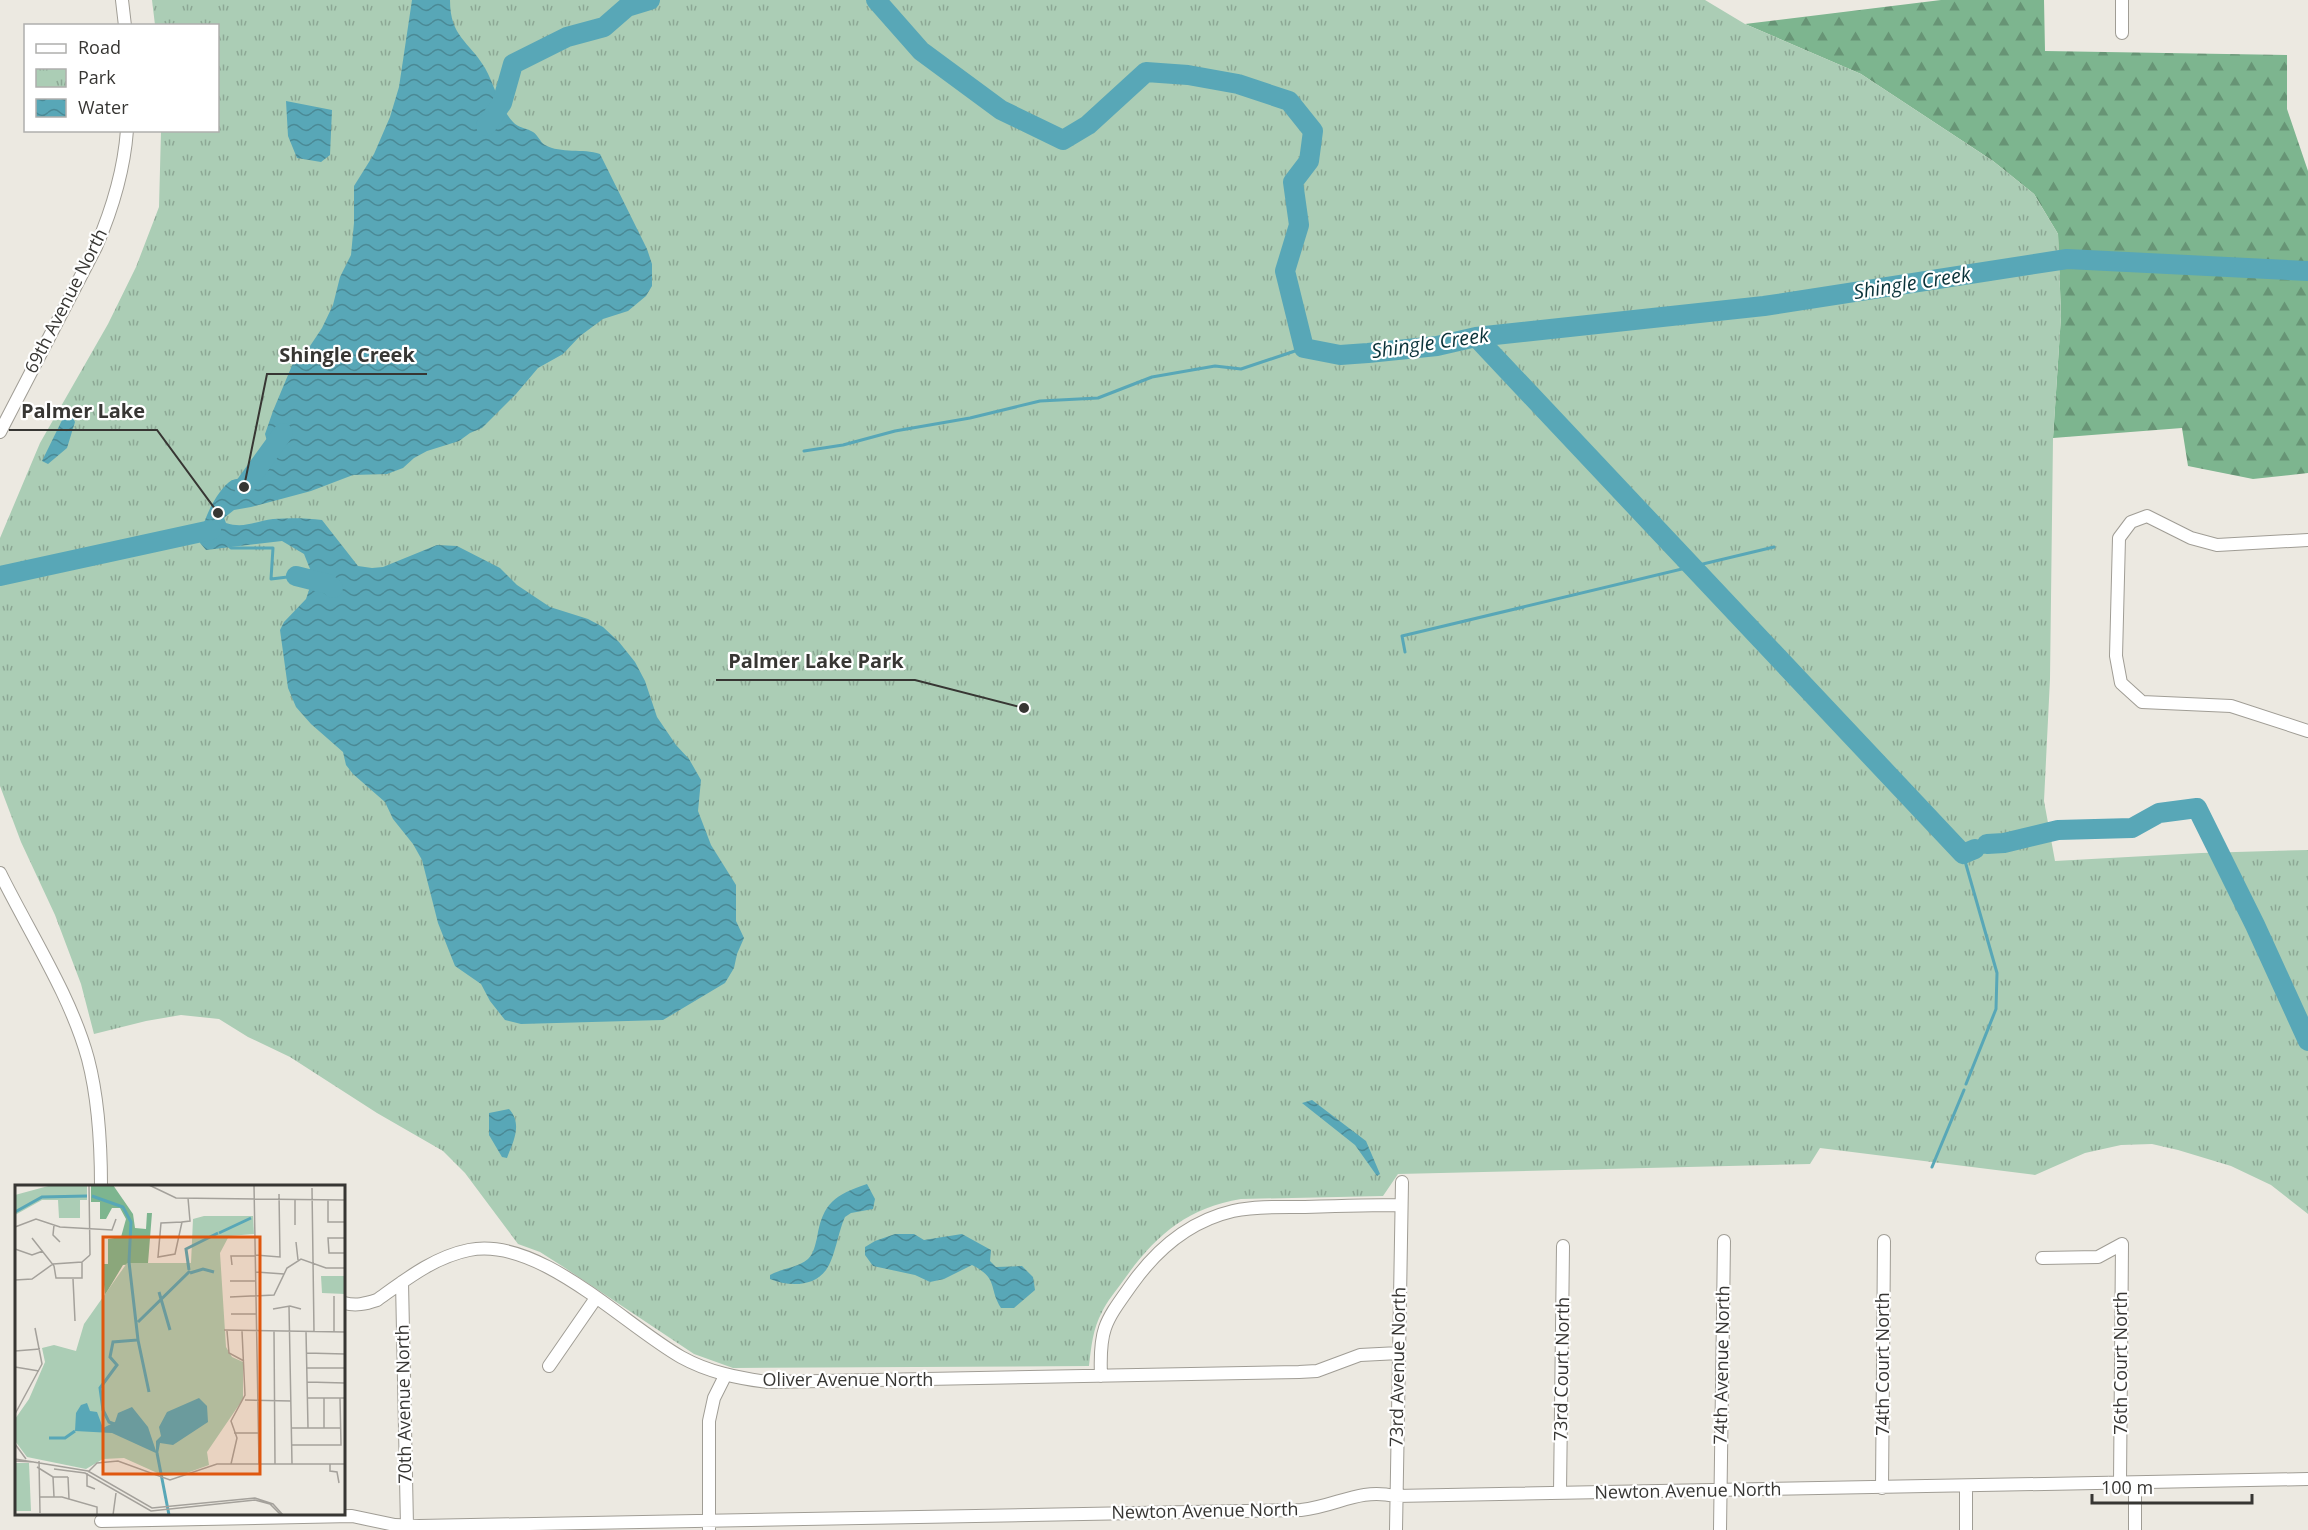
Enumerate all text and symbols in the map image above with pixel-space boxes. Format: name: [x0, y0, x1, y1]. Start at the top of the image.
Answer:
legend: [24, 24, 219, 132]
text: Road: [78, 35, 121, 59]
text: Park: [78, 65, 116, 89]
text: Water: [78, 95, 129, 119]
street label: 69th Avenue North: [18, 224, 112, 377]
water label: Shingle Creek: [1851, 260, 1974, 305]
water label: Shingle Creek: [1370, 321, 1491, 364]
callout: Shingle Creek: [267, 336, 427, 374]
text: Shingle Creek: [279, 341, 415, 368]
callout: Palmer Lake: [9, 392, 157, 430]
text: Palmer Lake: [21, 397, 145, 424]
callout: Palmer Lake Park: [716, 642, 915, 680]
text: Palmer Lake Park: [728, 647, 904, 674]
inset map: [15, 1185, 345, 1515]
street label: 74th Avenue North: [1708, 1285, 1734, 1445]
street label: 73rd Avenue North: [1384, 1287, 1410, 1447]
street label: 76th Court North: [2108, 1291, 2132, 1435]
street label: 74th Court North: [1870, 1292, 1894, 1436]
street label: 73rd Court North: [1548, 1297, 1574, 1441]
street label: 70th Avenue North: [390, 1324, 416, 1484]
street label: Oliver Avenue North: [763, 1367, 933, 1391]
scale bar: [2092, 1467, 2252, 1505]
text: 100 m: [2101, 1475, 2153, 1499]
street label: Newton Avenue North: [1594, 1476, 1782, 1504]
street label: Newton Avenue North: [1111, 1496, 1299, 1524]

